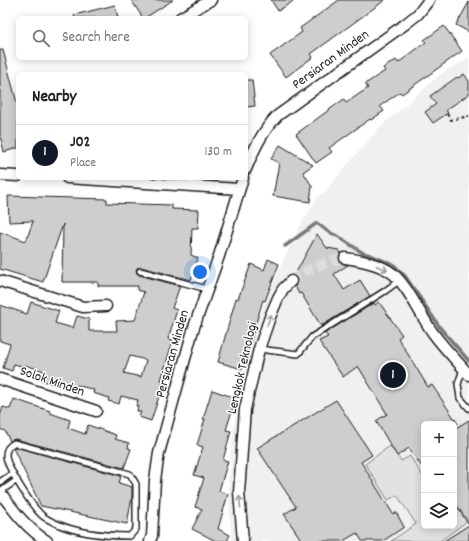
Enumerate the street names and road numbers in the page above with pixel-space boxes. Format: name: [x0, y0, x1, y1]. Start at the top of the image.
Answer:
street label: Persiaran Minden: [288, 25, 374, 95]
street label: Persiaran Minden: [151, 308, 195, 400]
street label: Lengkok Teknologi: [223, 320, 263, 416]
street label: Solok Minden: [17, 362, 87, 402]

